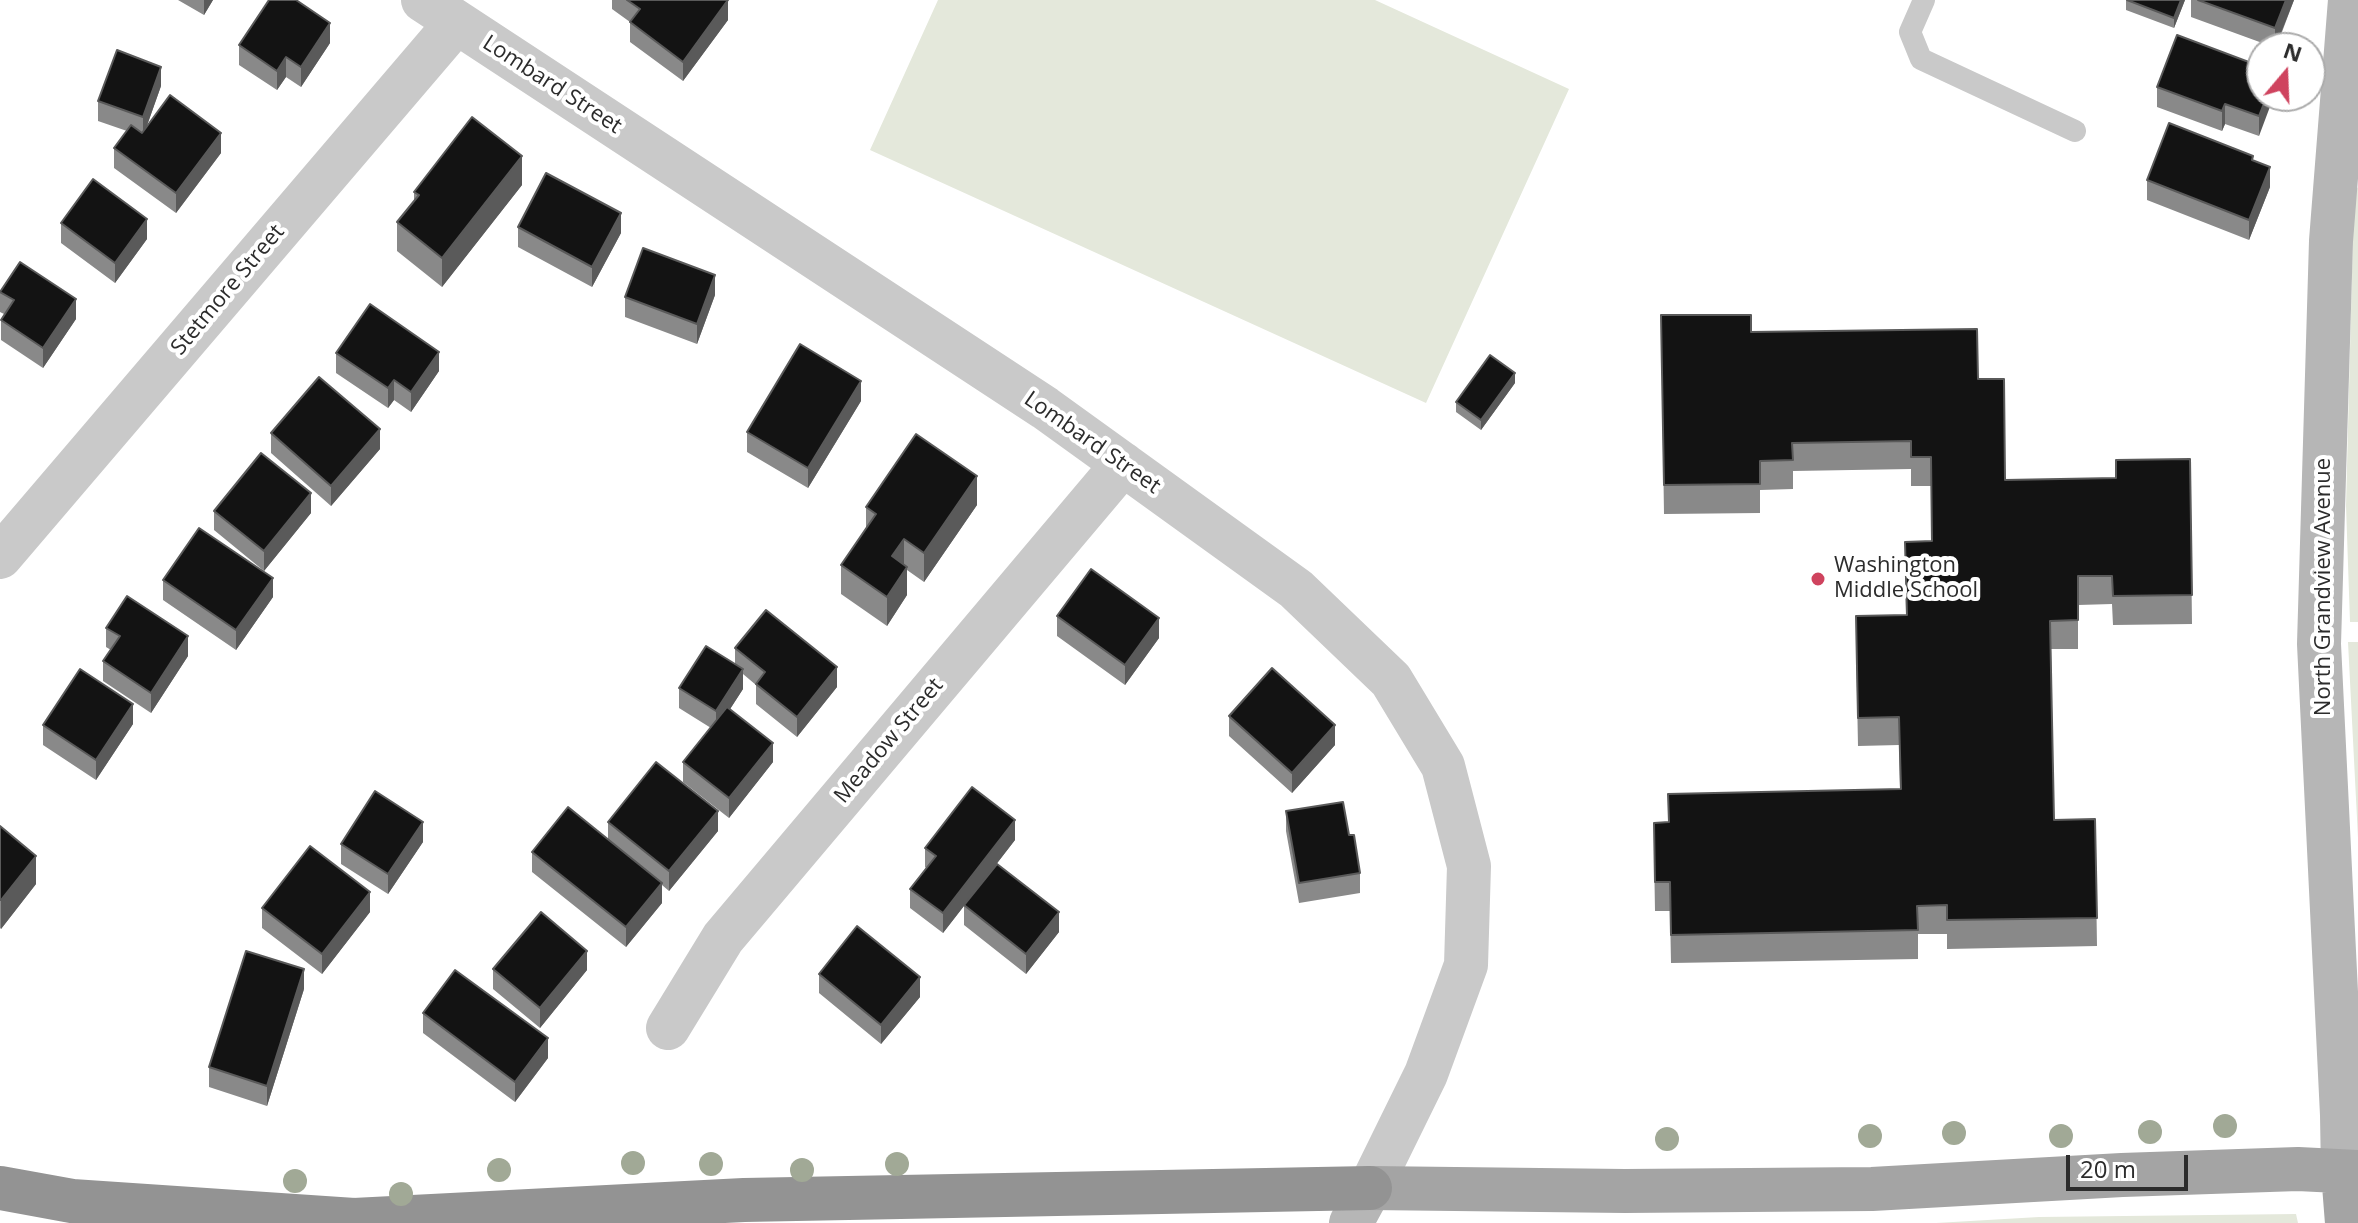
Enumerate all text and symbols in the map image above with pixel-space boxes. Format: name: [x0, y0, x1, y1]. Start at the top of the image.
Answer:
street label: Lombard Street: [478, 30, 626, 140]
north arrow: [2246, 32, 2326, 112]
text: N: [2280, 34, 2306, 68]
street label: Stetmore Street: [166, 219, 290, 361]
street label: Lombard Street: [1019, 386, 1165, 500]
street label: North Grandview Avenue: [2311, 458, 2337, 716]
place label: Washington Middle School: [1834, 553, 1978, 604]
marker: Washington Middle School: [1809, 570, 1827, 588]
street label: Meadow Street: [829, 673, 949, 809]
scale bar: [2070, 1139, 2192, 1189]
text: 20 m: [2080, 1152, 2136, 1185]

